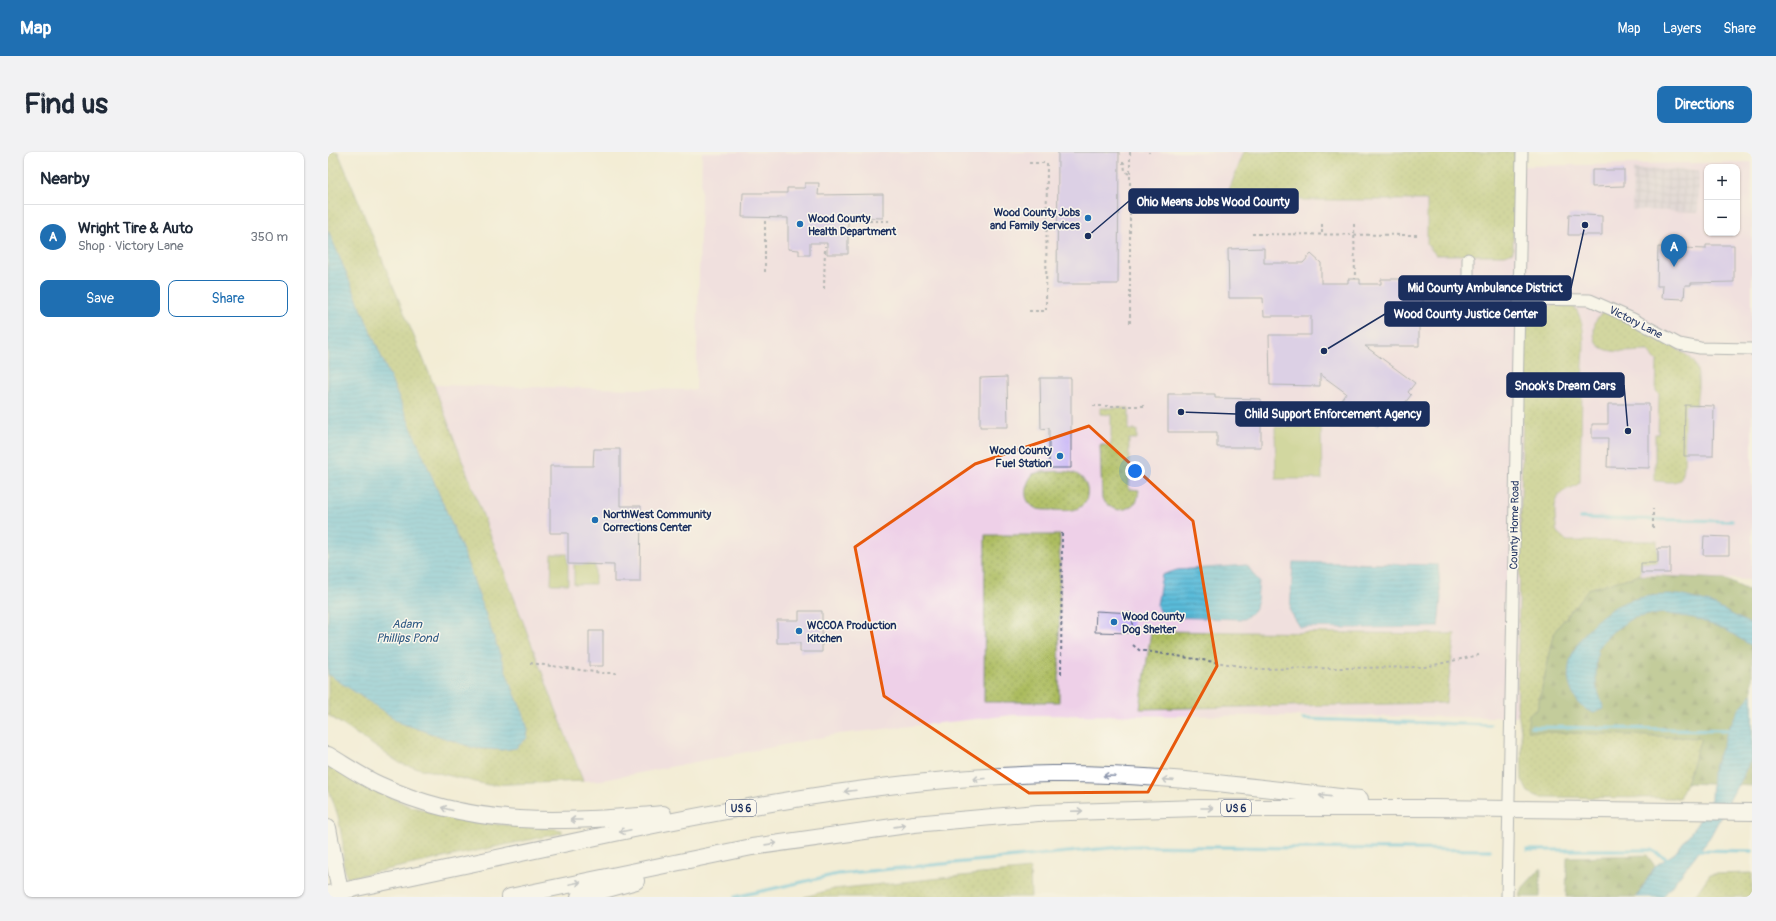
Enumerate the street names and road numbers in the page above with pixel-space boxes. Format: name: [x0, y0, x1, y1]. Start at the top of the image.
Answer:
street label: Victory Lane: [1607, 303, 1665, 342]
street label: County Home Road: [1507, 481, 1522, 569]
road number: US 6: [726, 800, 756, 816]
road number: US 6: [1221, 800, 1251, 816]

